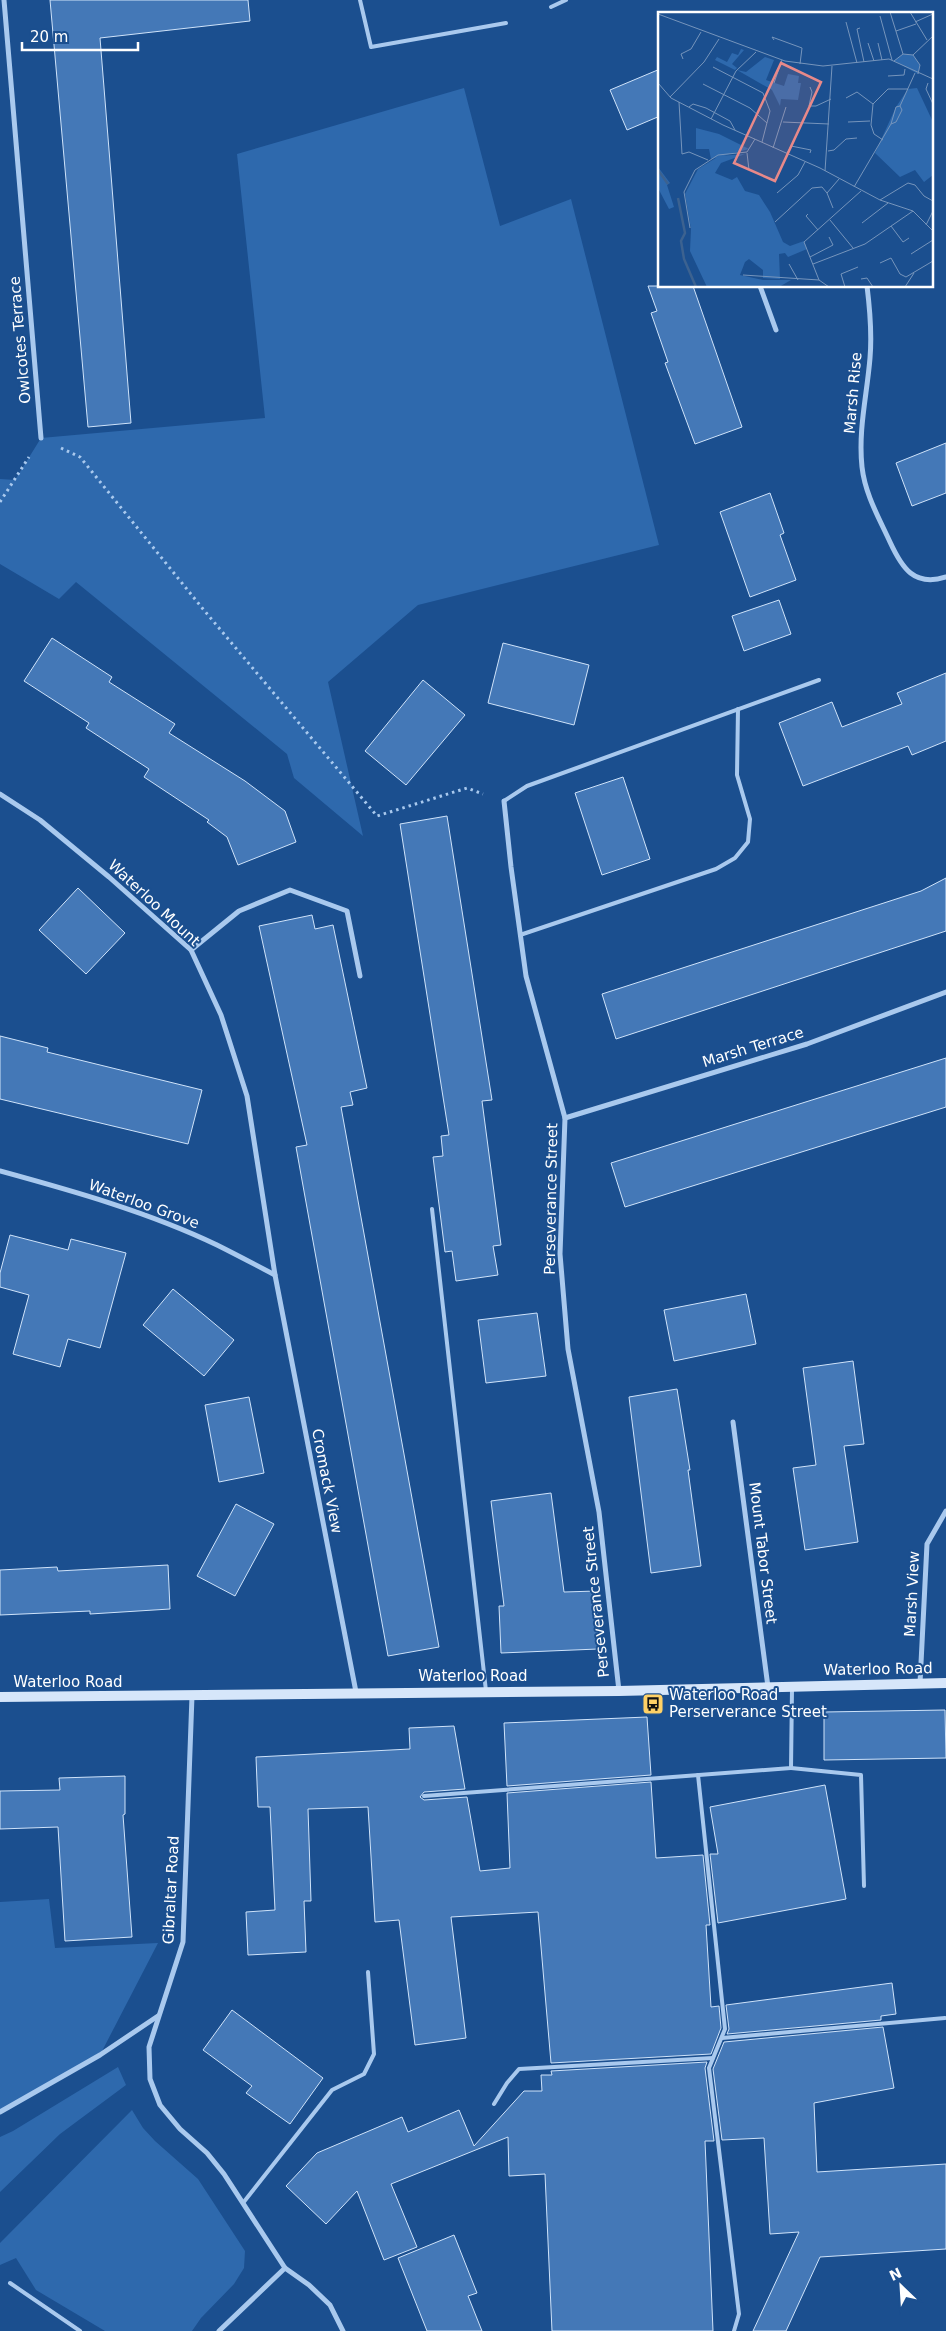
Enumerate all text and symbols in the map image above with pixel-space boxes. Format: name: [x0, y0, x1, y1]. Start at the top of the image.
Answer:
inset map: [658, 12, 934, 288]
scale bar: [22, 20, 139, 52]
text: 20 m: [30, 28, 68, 46]
street label: Owlcotes Terrace: [5, 275, 35, 405]
street label: Marsh Rise: [840, 351, 866, 435]
street label: Waterloo Mount: [104, 856, 204, 950]
street label: Marsh Terrace: [700, 1023, 806, 1071]
street label: Perseverance Street: [541, 1123, 561, 1275]
street label: Waterloo Grove: [86, 1176, 202, 1232]
street label: Cromack View: [308, 1427, 346, 1535]
street label: Mount Tabor Street: [745, 1481, 781, 1625]
street label: Perseverance Street: [579, 1525, 613, 1678]
street label: Marsh View: [901, 1551, 923, 1637]
street label: Waterloo Road: [823, 1659, 933, 1679]
street label: Waterloo Road: [418, 1667, 528, 1685]
street label: Waterloo Road: [13, 1673, 123, 1691]
place label: Waterloo Road Perserverance Street: [669, 1686, 827, 1721]
bus stop icon: Waterloo Road Perserverance Street: [641, 1692, 665, 1716]
street label: Gibraltar Road: [159, 1835, 183, 1945]
north arrow: [876, 2261, 926, 2311]
text: N: [887, 2264, 904, 2284]

